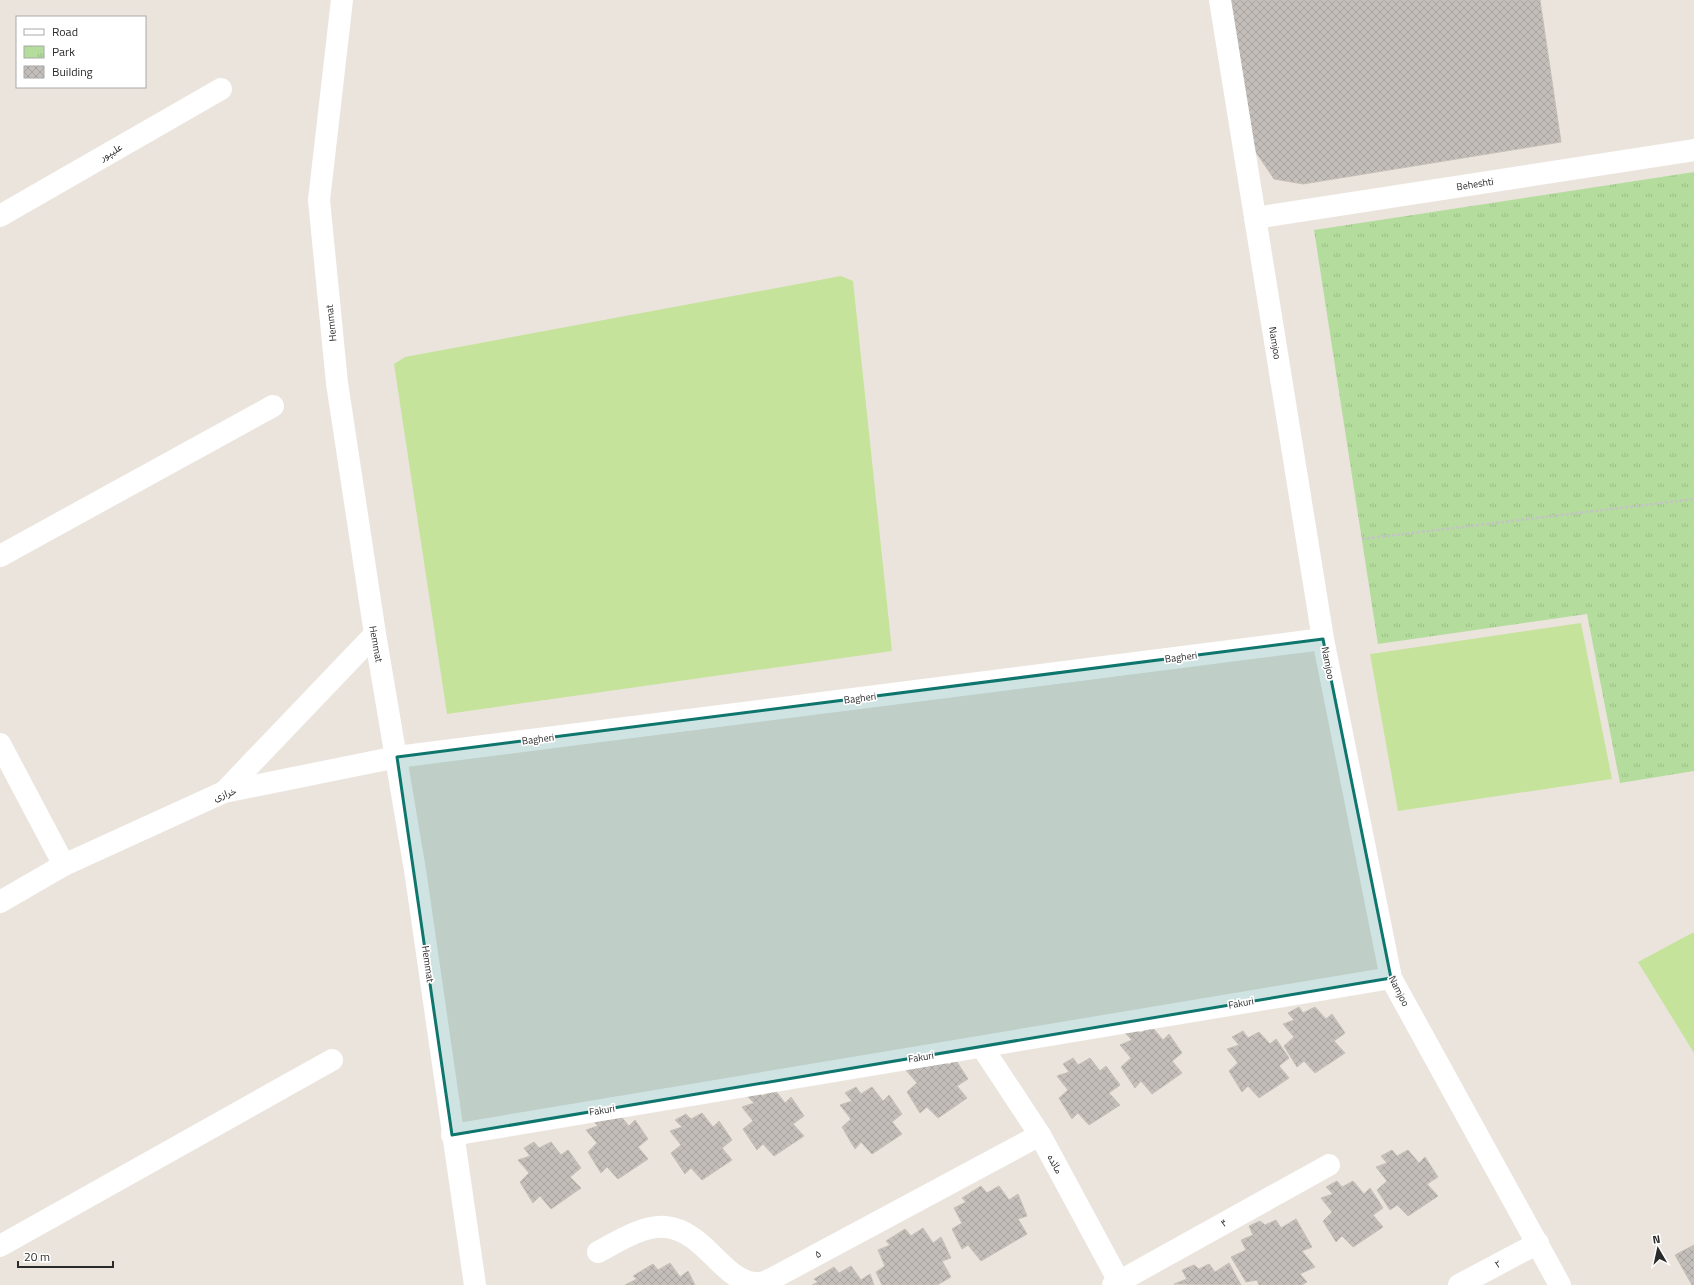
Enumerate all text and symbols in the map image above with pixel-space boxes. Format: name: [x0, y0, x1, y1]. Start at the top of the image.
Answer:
legend: [16, 16, 146, 88]
text: Road: [52, 22, 78, 41]
text: Park: [52, 42, 75, 61]
text: Building: [52, 62, 93, 81]
street label: علیپور: [96, 140, 125, 165]
street label: Beheshti: [1455, 174, 1495, 194]
street label: Hemmat: [322, 303, 340, 342]
street label: Namjoo: [1265, 326, 1285, 360]
street label: Hemmat: [365, 624, 387, 664]
street label: Namjoo: [1317, 645, 1339, 681]
street label: Bagheri: [1164, 648, 1198, 666]
street label: Bagheri: [843, 689, 877, 707]
street label: Bagheri: [521, 730, 555, 748]
street label: خرازی: [212, 783, 238, 805]
street label: Hemmat: [418, 945, 438, 984]
street label: Namjoo: [1385, 973, 1413, 1009]
street label: Fakuri: [1227, 993, 1255, 1013]
street label: Fakuri: [907, 1048, 935, 1066]
street label: Fakuri: [588, 1101, 616, 1119]
street label: مائده: [1044, 1152, 1066, 1176]
street label: ۴: [1218, 1215, 1230, 1231]
north arrow: [1638, 1229, 1678, 1269]
text: N: [1651, 1231, 1661, 1248]
scale bar: [18, 1243, 113, 1269]
street label: ۵: [812, 1246, 824, 1262]
text: 20 m: [24, 1247, 50, 1266]
street label: ۲: [1492, 1256, 1504, 1272]

